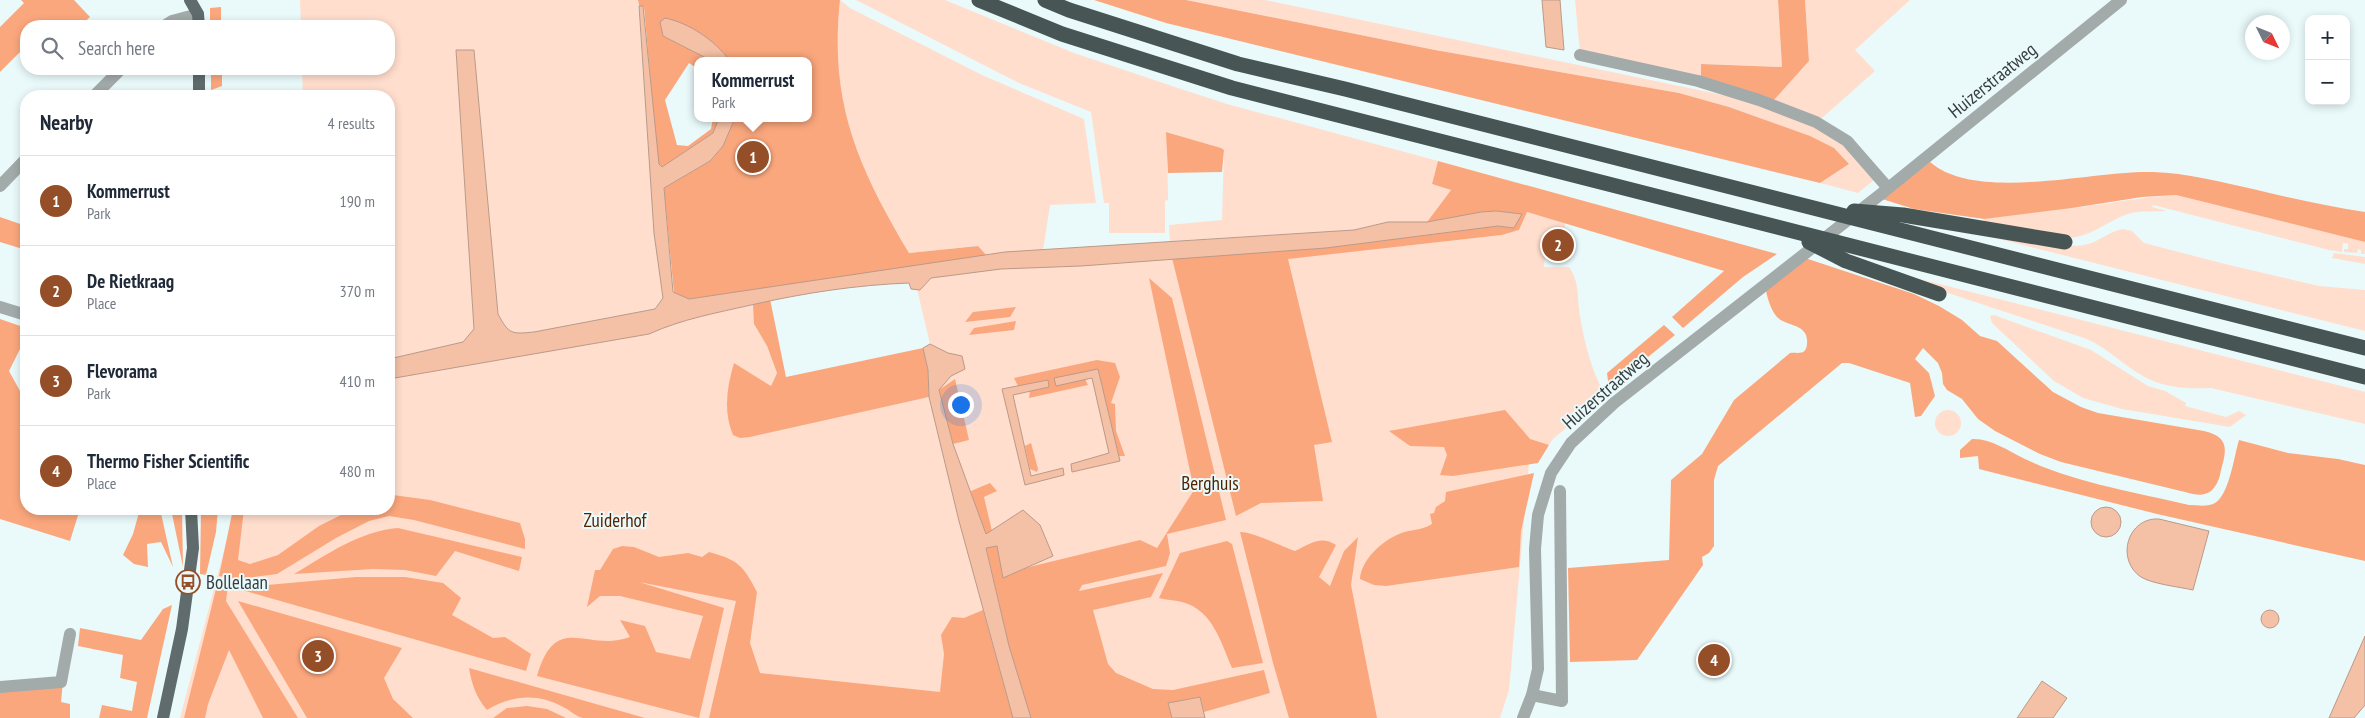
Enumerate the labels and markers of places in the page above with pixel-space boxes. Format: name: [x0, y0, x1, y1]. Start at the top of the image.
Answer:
pin: 1: [737, 138, 769, 176]
pin: 2: [1542, 226, 1574, 264]
bus stop icon: Bollelaan: [175, 569, 201, 595]
place label: Bollelaan: [206, 570, 268, 594]
pin: 3: [302, 637, 334, 675]
pin: 4: [1698, 641, 1730, 679]

